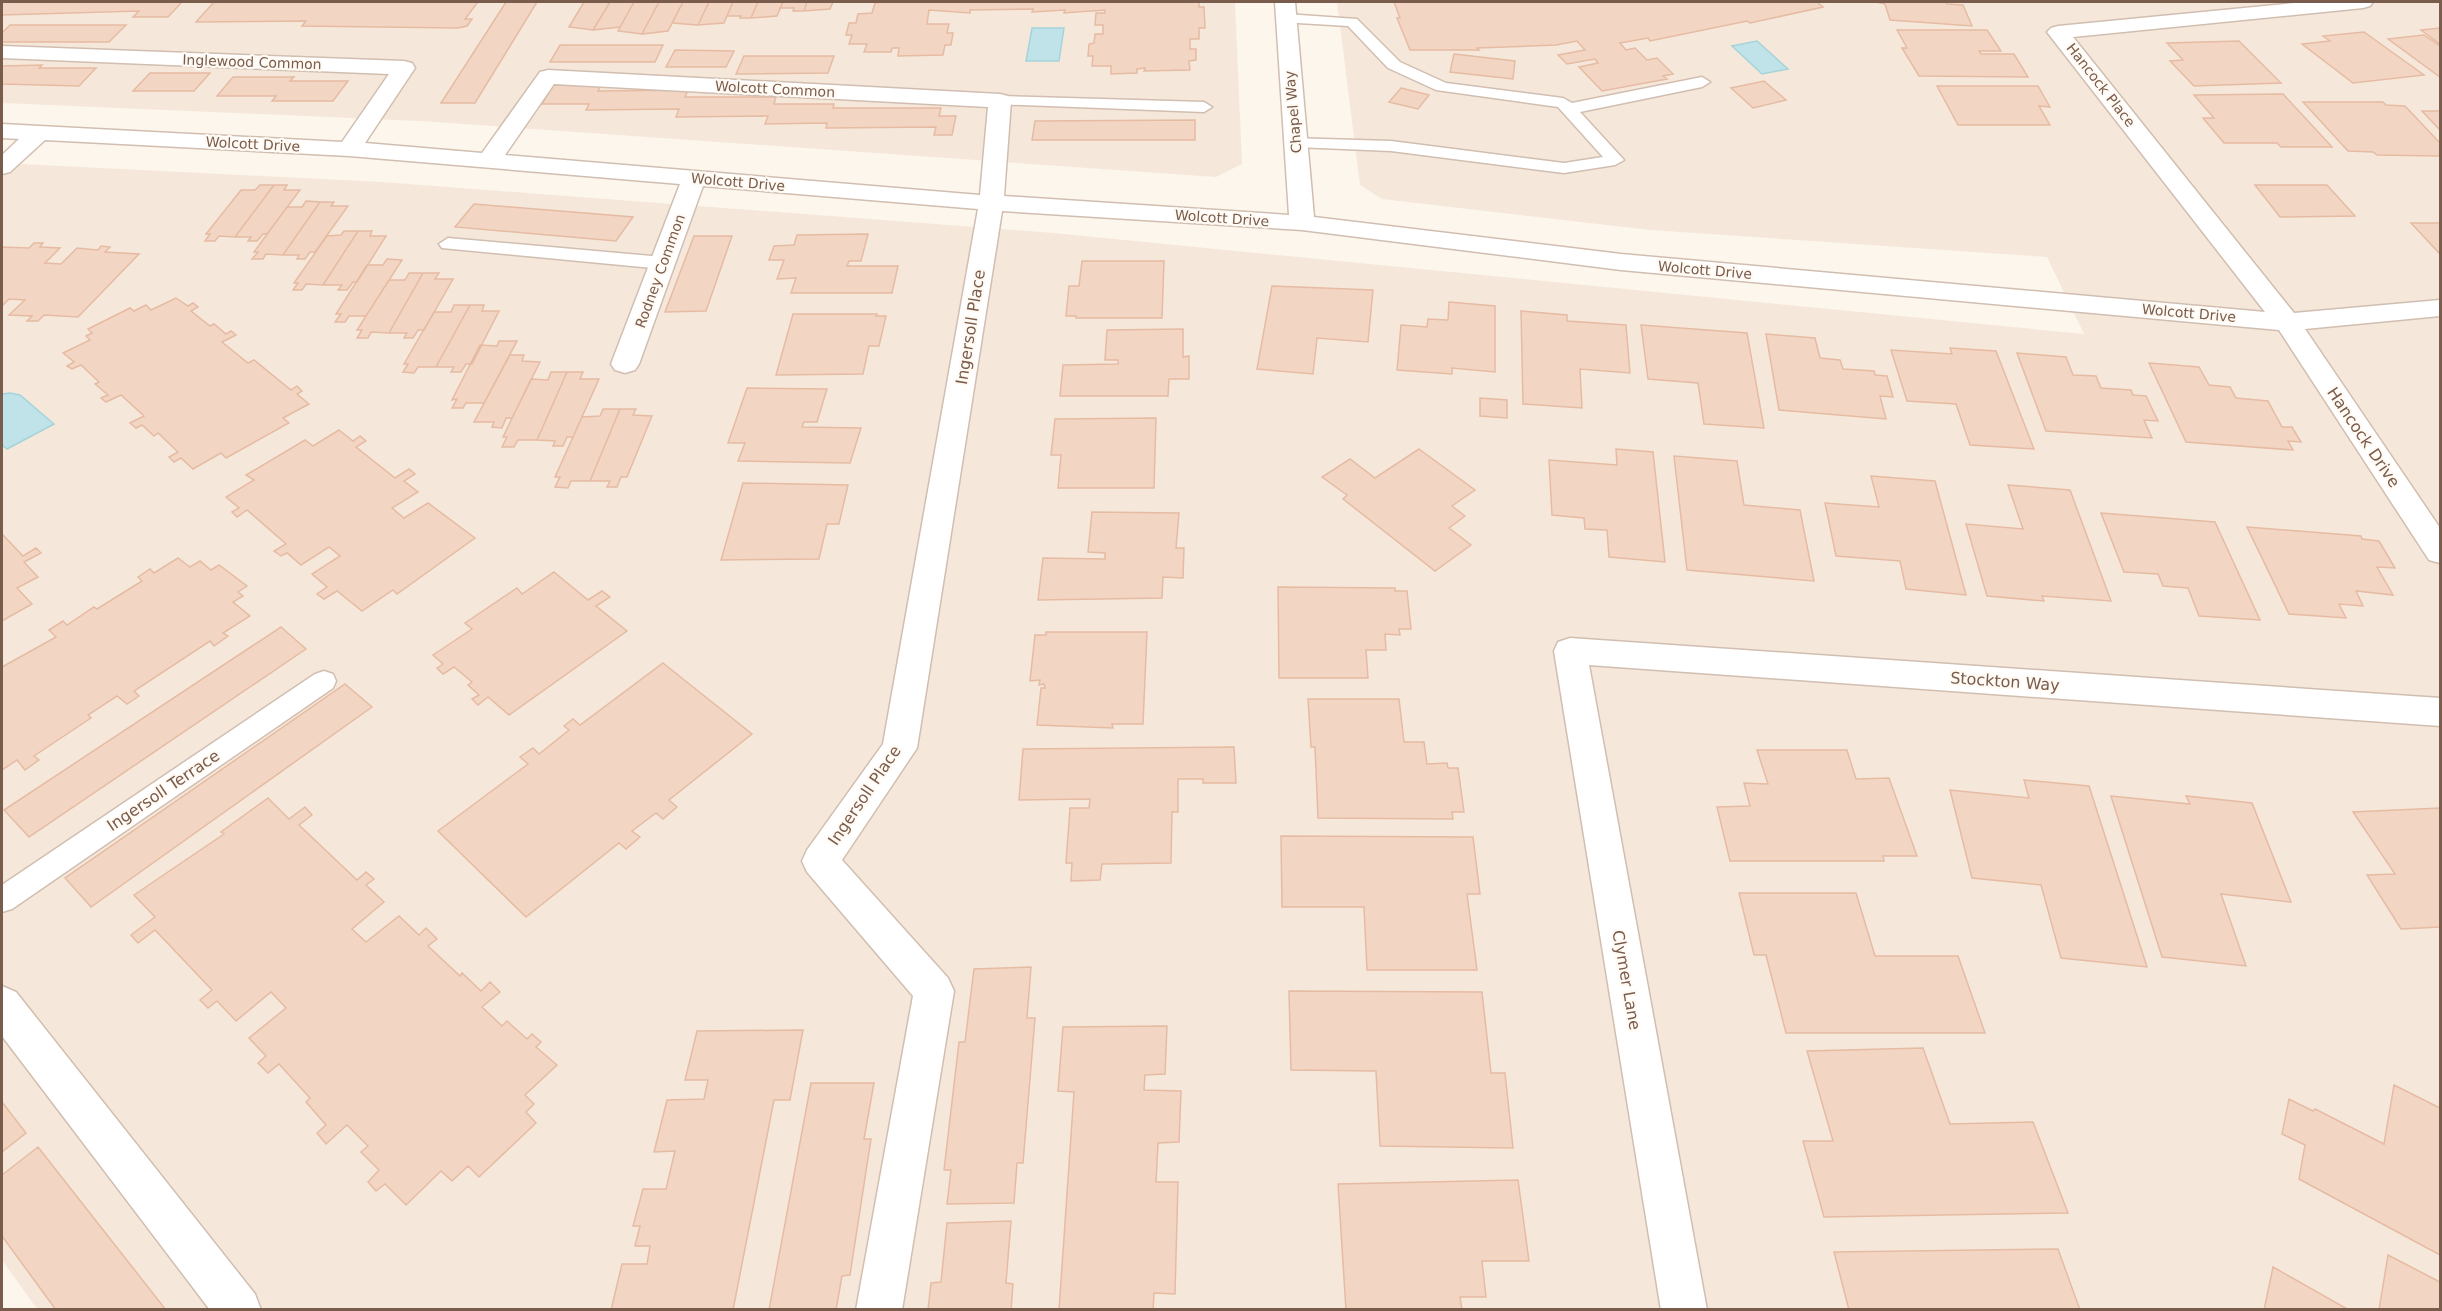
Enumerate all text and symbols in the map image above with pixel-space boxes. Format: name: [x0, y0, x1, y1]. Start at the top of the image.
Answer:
street label: Hancock Place: [2063, 40, 2139, 130]
street label: Inglewood Common: [182, 52, 322, 72]
street label: Chapel Way: [1281, 70, 1305, 154]
street label: Wolcott Common: [715, 78, 835, 100]
street label: Wolcott Drive: [205, 134, 301, 154]
street label: Wolcott Drive: [690, 170, 786, 194]
street label: Wolcott Drive: [1174, 207, 1270, 229]
street label: Rodney Common: [632, 212, 688, 330]
street label: Wolcott Drive: [1657, 258, 1753, 282]
street label: Ingersoll Place: [952, 268, 989, 386]
street label: Wolcott Drive: [2141, 301, 2237, 325]
street label: Hancock Drive: [2323, 384, 2404, 491]
street label: Stockton Way: [1950, 668, 2060, 695]
street label: Ingersoll Place: [824, 742, 905, 849]
street label: Ingersoll Terrace: [103, 746, 223, 835]
street label: Clymer Lane: [1608, 929, 1645, 1031]

